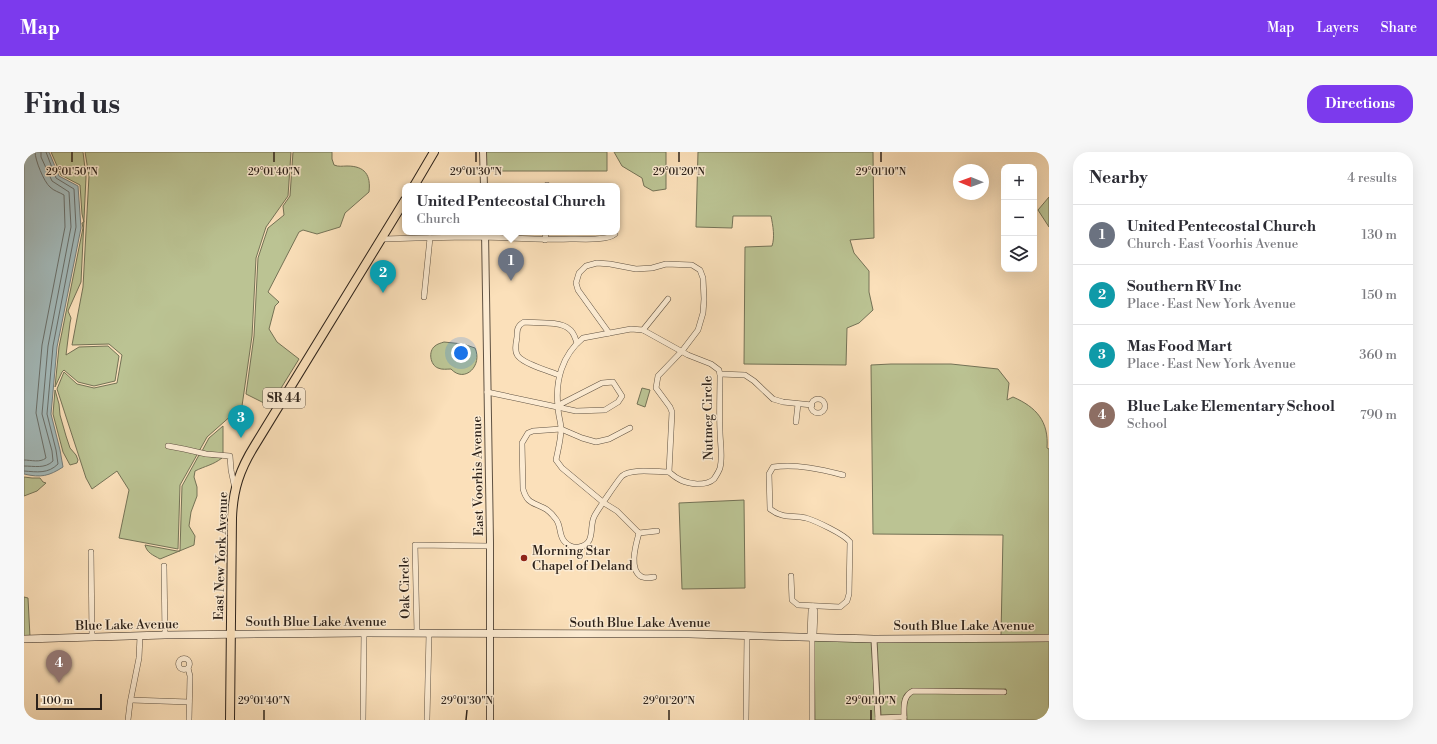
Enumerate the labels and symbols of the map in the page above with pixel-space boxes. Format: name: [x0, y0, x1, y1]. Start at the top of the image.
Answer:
north arrow: [953, 164, 989, 200]
text: 29°01'50"N: [46, 166, 98, 178]
text: 29°01'40"N: [248, 166, 301, 178]
text: 29°01'30"N: [450, 166, 502, 178]
text: 29°01'20"N: [653, 166, 706, 178]
text: 29°01'10"N: [856, 166, 907, 178]
pin: 1: [498, 248, 524, 281]
pin: 2: [370, 260, 396, 293]
your location: [451, 343, 471, 363]
street label: Nutmeg Circle: [699, 375, 717, 460]
road number: SR 44: [263, 388, 305, 408]
pin: 3: [228, 405, 254, 438]
street label: East Voorhis Avenue: [469, 415, 487, 536]
street label: East New York Avenue: [211, 491, 231, 621]
place label: Morning Star Chapel of Deland: [532, 543, 633, 574]
marker: Morning Star Chapel of Deland: [519, 553, 529, 563]
street label: Oak Circle: [396, 557, 414, 619]
street label: South Blue Lake Avenue: [246, 614, 387, 630]
street label: South Blue Lake Avenue: [570, 615, 711, 631]
street label: Blue Lake Avenue: [74, 616, 179, 634]
street label: South Blue Lake Avenue: [894, 618, 1035, 634]
pin: 4: [46, 650, 72, 683]
scale bar: [36, 692, 102, 711]
text: 29°01'40"N: [238, 695, 291, 707]
text: 29°01'30"N: [441, 695, 493, 707]
text: 29°01'20"N: [643, 695, 696, 707]
text: 29°01'10"N: [846, 695, 897, 707]

